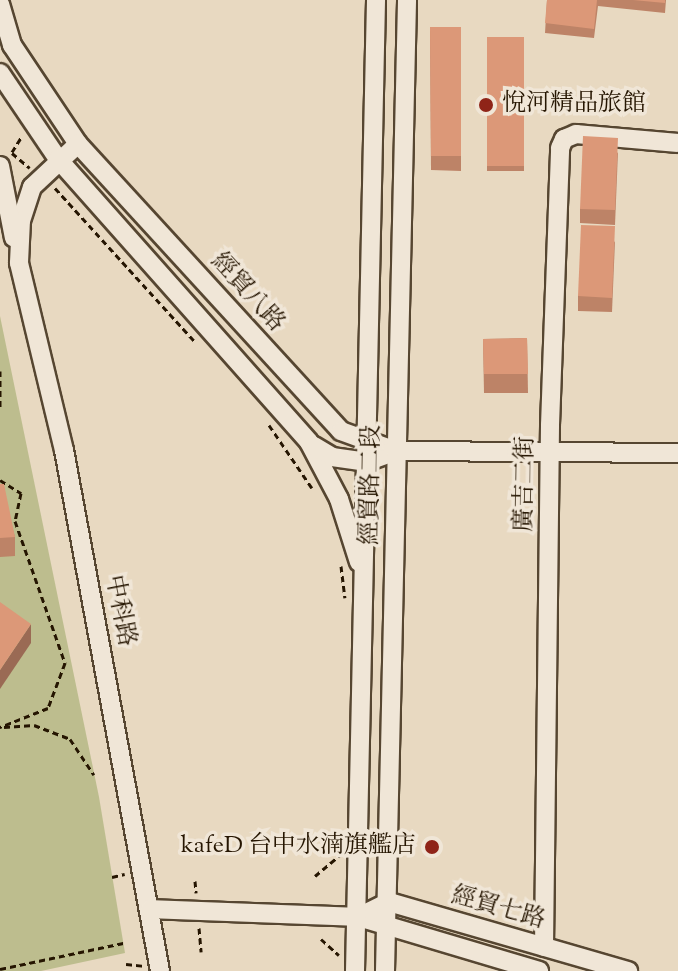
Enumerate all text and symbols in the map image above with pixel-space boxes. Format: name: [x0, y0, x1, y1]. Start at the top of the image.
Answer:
place label: 悅河精品旅館: [502, 91, 646, 119]
marker: 悅河精品旅館: [477, 96, 495, 114]
street label: 經貿八路: [204, 248, 290, 338]
street label: 經貿路二段: [357, 425, 387, 545]
street label: 廣吉二街: [511, 436, 541, 532]
street label: 中科路: [98, 573, 140, 649]
place label: kafeD 台中水湳旗艦店: [181, 833, 416, 861]
marker: kafeD 台中水湳旗艦店: [423, 838, 441, 856]
street label: 經貿七路: [448, 882, 548, 936]

